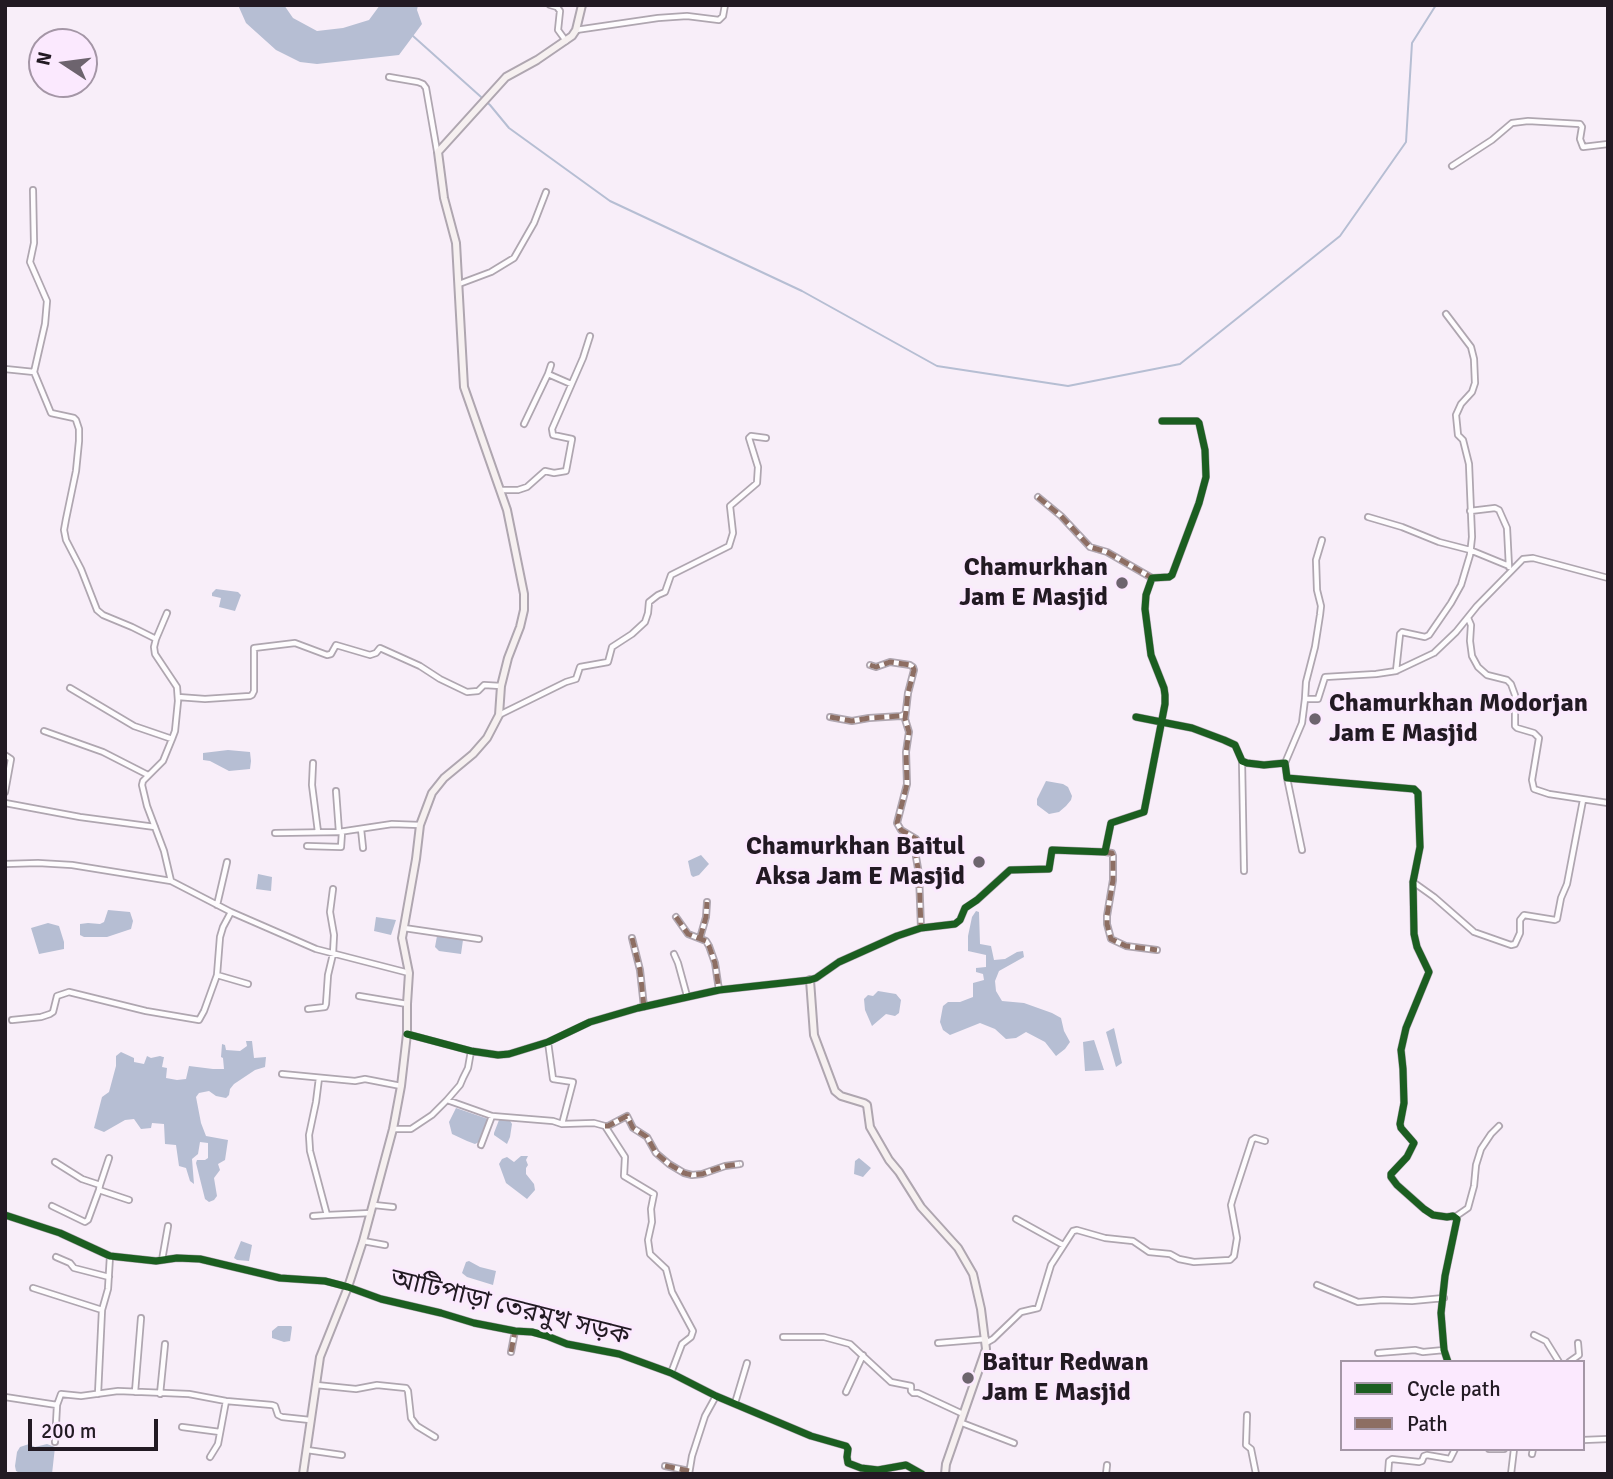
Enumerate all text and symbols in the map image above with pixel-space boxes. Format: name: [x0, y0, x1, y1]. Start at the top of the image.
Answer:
north arrow: [28, 28, 98, 98]
text: N: [31, 50, 58, 68]
place label: Chamurkhan Jam E Masjid: [959, 552, 1108, 614]
marker: Chamurkhan Jam E Masjid: [1114, 575, 1130, 591]
place label: Chamurkhan Modorjan Jam E Masjid: [1329, 688, 1588, 750]
marker: Chamurkhan Modorjan Jam E Masjid: [1307, 711, 1323, 727]
place label: Chamurkhan Baitul Aksa Jam E Masjid: [746, 831, 965, 892]
marker: Chamurkhan Baitul Aksa Jam E Masjid: [971, 854, 987, 870]
street label: আটিপাড়া তেরমুখ সড়ক: [387, 1263, 633, 1353]
place label: Baitur Redwan Jam E Masjid: [982, 1347, 1149, 1408]
legend: [1340, 1360, 1585, 1451]
marker: Baitur Redwan Jam E Masjid: [960, 1370, 976, 1386]
text: Cycle path: [1407, 1376, 1501, 1402]
scale bar: [32, 1406, 161, 1450]
text: Path: [1407, 1411, 1448, 1437]
text: 200 m: [41, 1418, 96, 1444]

